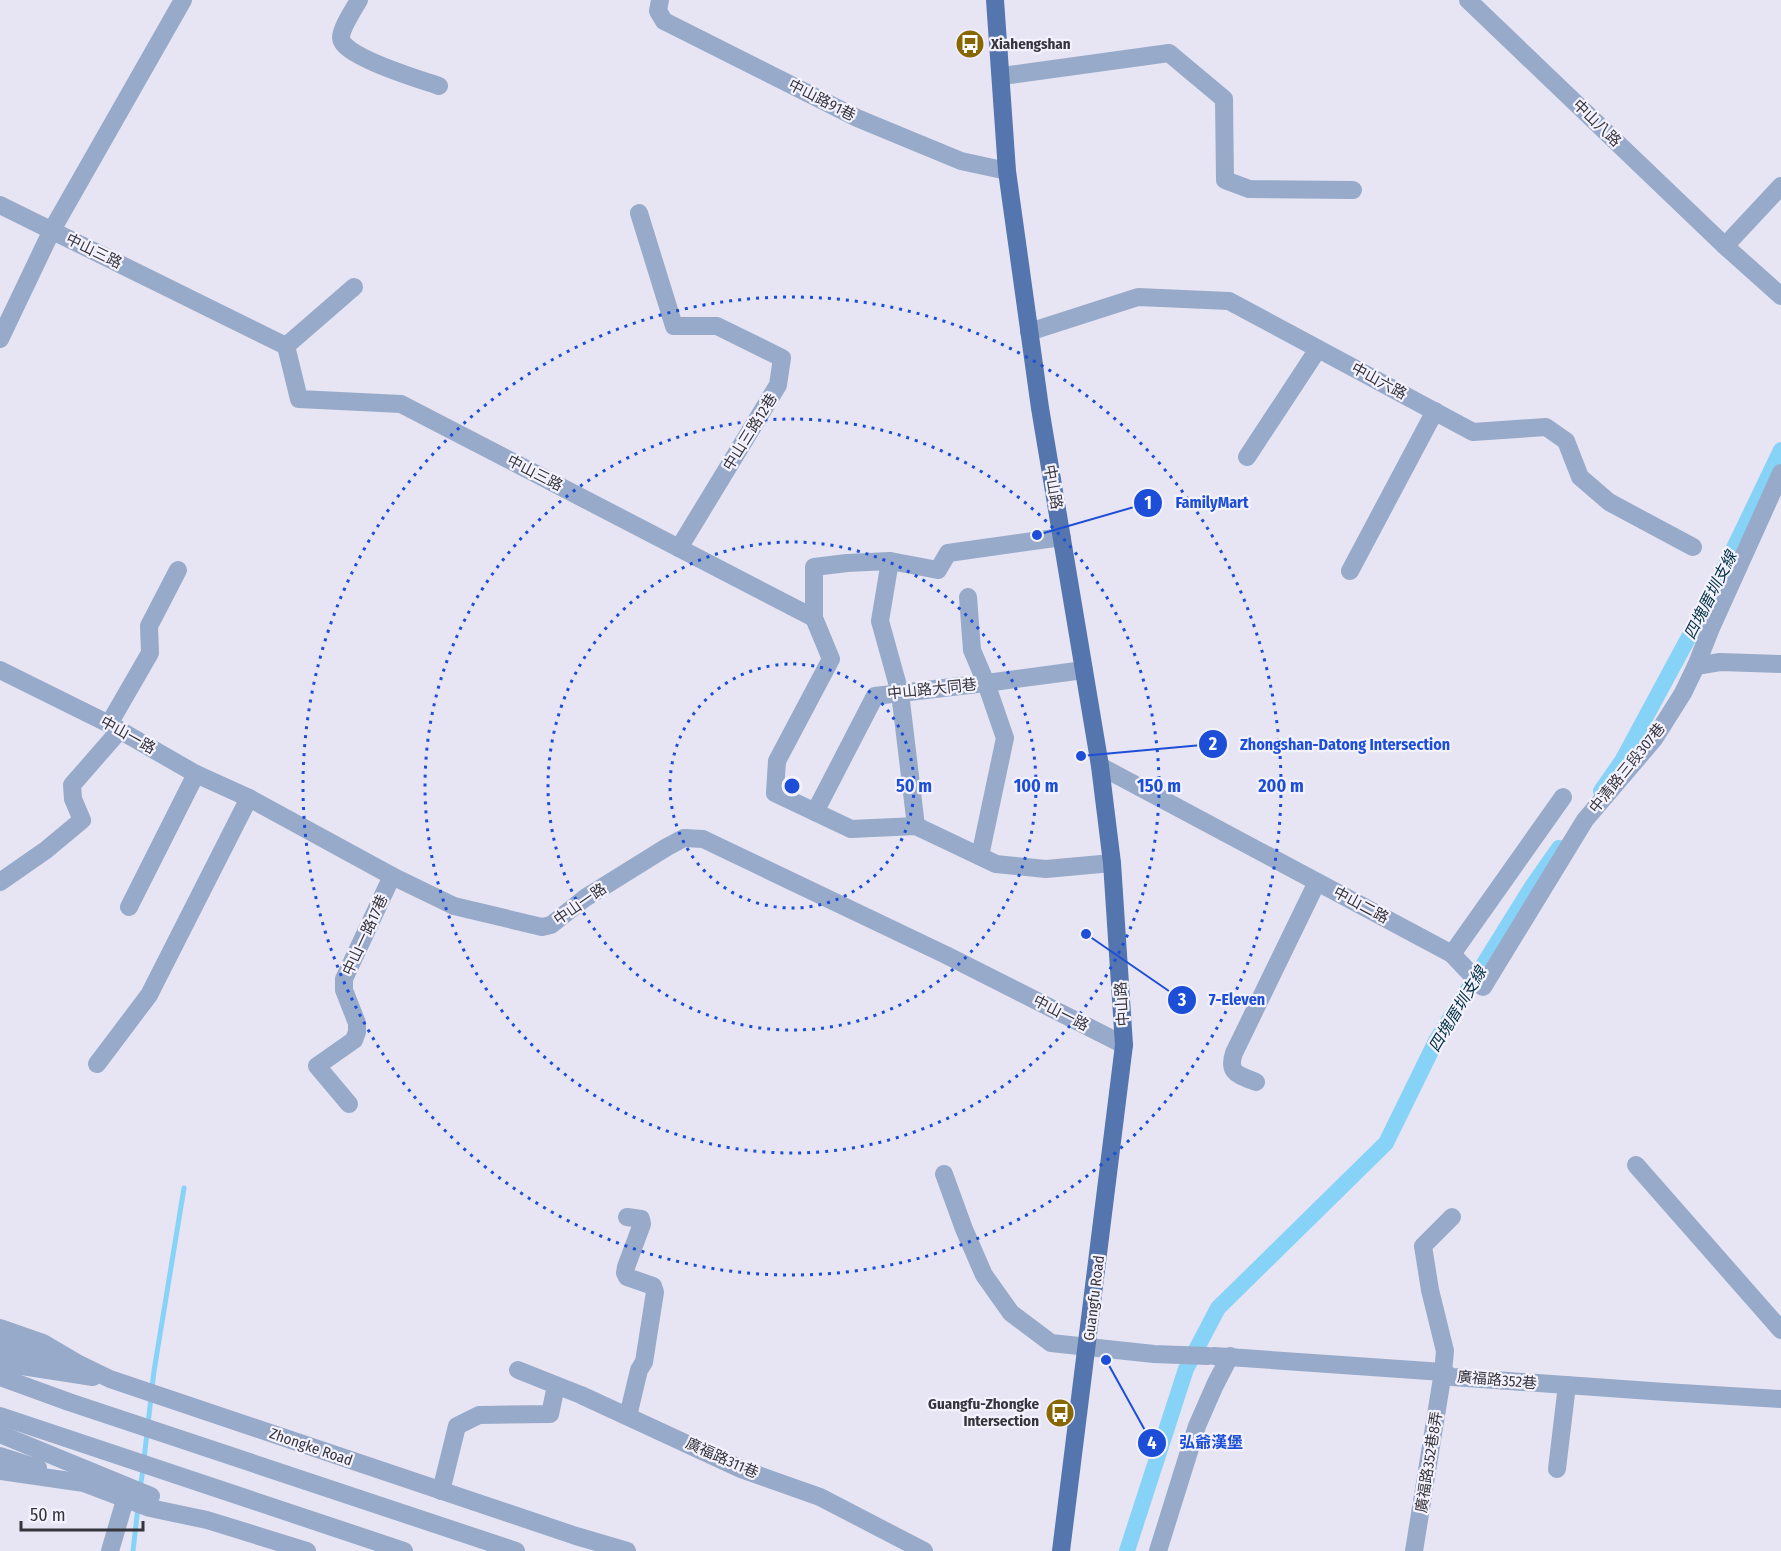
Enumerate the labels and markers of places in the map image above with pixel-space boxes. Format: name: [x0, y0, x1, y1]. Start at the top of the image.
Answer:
bus stop icon: Xiahengshan: [954, 28, 986, 60]
place label: Xiahengshan: [990, 35, 1071, 53]
callout: FamilyMart: [1133, 486, 1260, 520]
callout: Zhongshan-Datong Intersection: [1198, 727, 1462, 761]
centre of rings: [782, 776, 802, 796]
callout: 7-Eleven: [1167, 983, 1277, 1017]
place label: Guangfu-Zhongke Intersection: [928, 1395, 1039, 1430]
bus stop icon: Guangfu-Zhongke Intersection: [1044, 1397, 1076, 1429]
callout: 弘爺漢堡: [1137, 1426, 1255, 1460]

